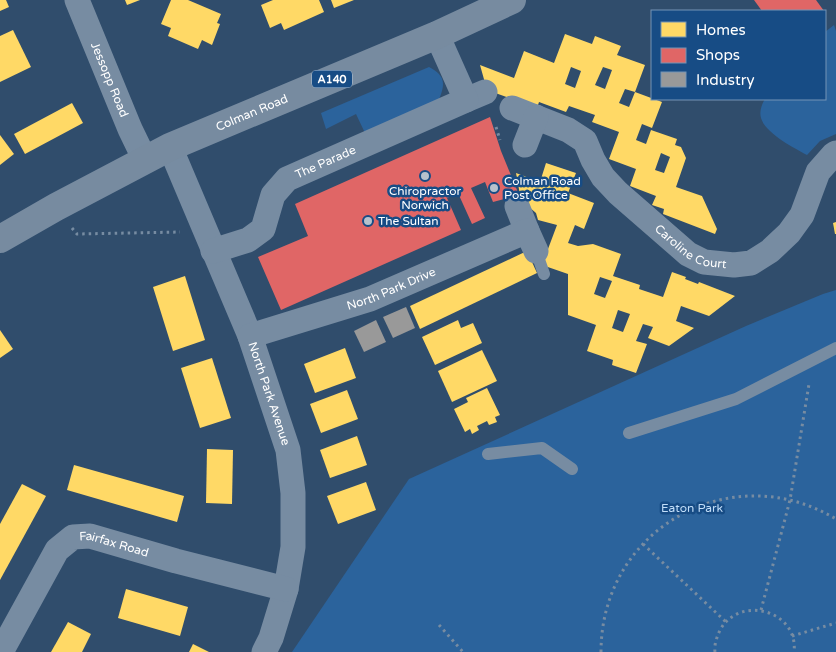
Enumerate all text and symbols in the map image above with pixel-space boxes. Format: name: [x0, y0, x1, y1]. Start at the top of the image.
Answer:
legend: [651, 10, 826, 100]
text: Homes: [696, 21, 746, 39]
street label: Jessopp Road: [88, 40, 131, 119]
text: Shops: [696, 46, 740, 64]
road number: A140: [312, 70, 352, 88]
text: Industry: [696, 71, 755, 89]
street label: Colman Road: [214, 91, 290, 134]
street label: The Parade: [293, 142, 358, 182]
marker: Chiropractor Norwich: [419, 170, 431, 182]
place label: Colman Road Post Office: [504, 174, 581, 202]
marker: Colman Road Post Office: [488, 182, 500, 194]
place label: Chiropractor Norwich: [389, 184, 461, 212]
place label: The Sultan: [378, 214, 439, 228]
marker: The Sultan: [362, 215, 374, 227]
street label: Caroline Court: [652, 221, 728, 271]
street label: North Park Drive: [345, 264, 438, 313]
street label: North Park Avenue: [245, 340, 293, 447]
park label: Eaton Park: [661, 501, 723, 515]
street label: Fairfax Road: [79, 529, 150, 560]

